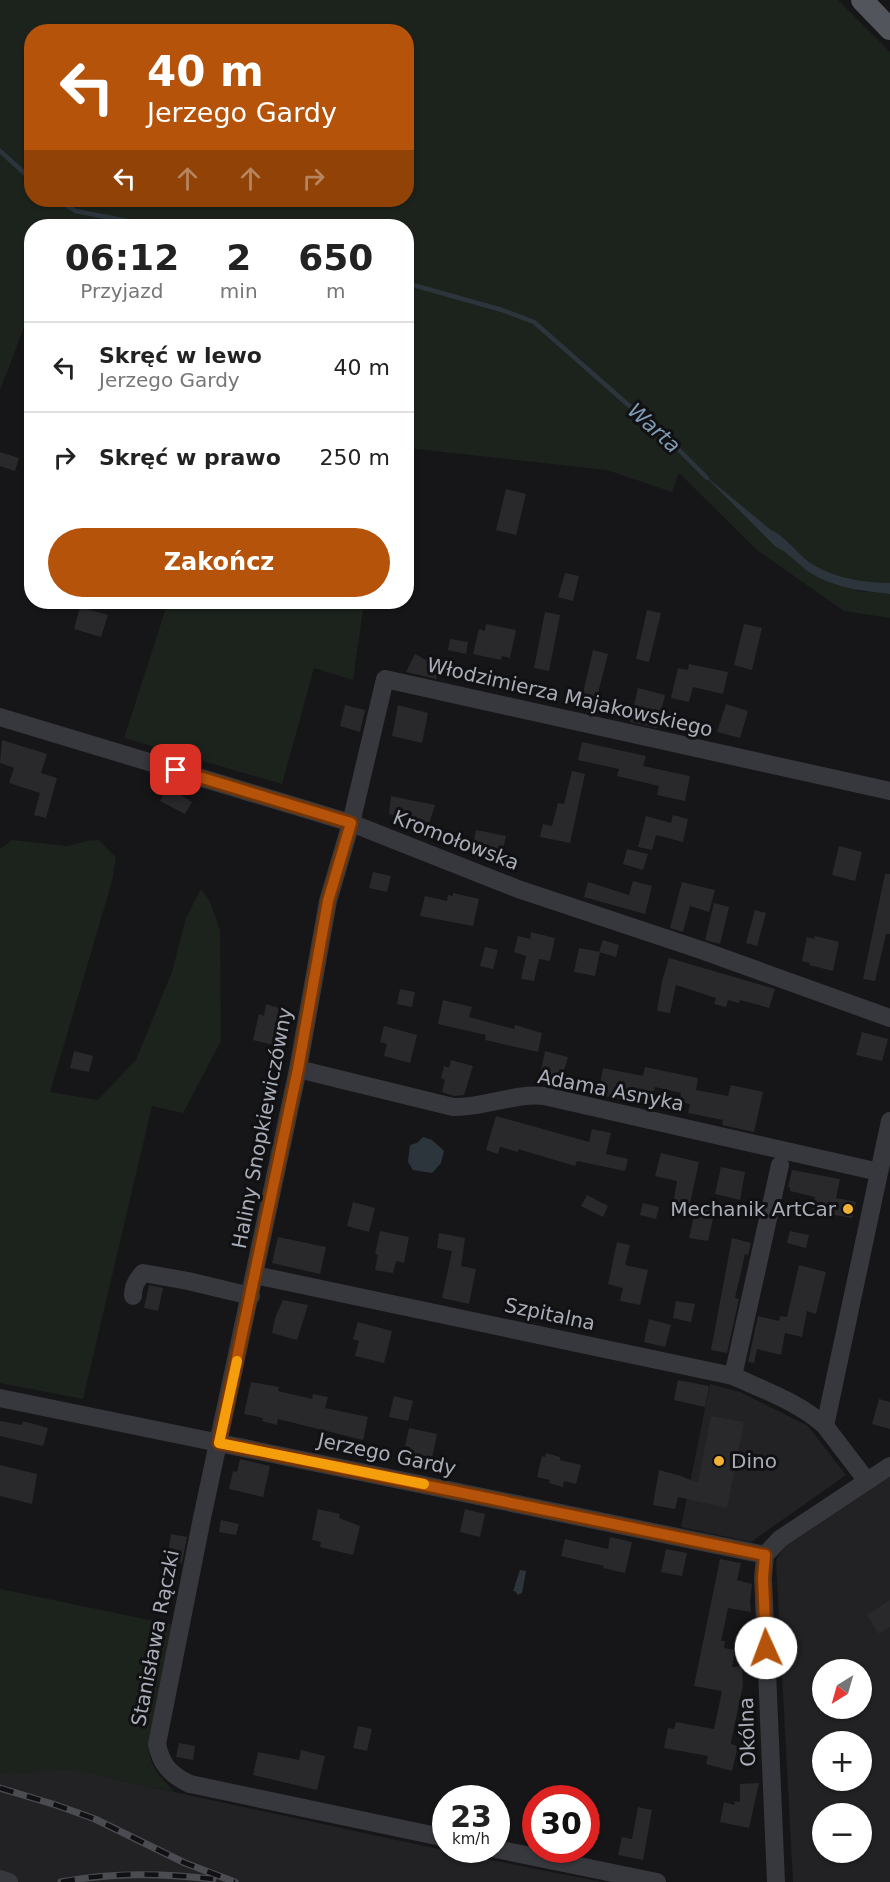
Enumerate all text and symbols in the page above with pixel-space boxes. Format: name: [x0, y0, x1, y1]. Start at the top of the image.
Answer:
text: 40 m: [147, 47, 264, 96]
icon: left: [48, 48, 126, 126]
text: Jerzego Gardy: [147, 97, 337, 128]
icon: left: [108, 162, 141, 195]
icon: ahead: [171, 162, 204, 195]
icon: ahead: [234, 162, 267, 195]
icon: right: [297, 162, 330, 195]
text: 06:12: [65, 237, 179, 278]
text: 2: [226, 237, 251, 278]
text: 650: [298, 237, 373, 278]
text: Przyjazd: [80, 279, 164, 303]
text: min: [220, 279, 258, 303]
text: m: [326, 279, 346, 303]
text: Skręć w lewo: [99, 343, 262, 368]
icon: left: [48, 351, 81, 384]
text: 40 m: [334, 355, 390, 380]
text: Jerzego Gardy: [99, 368, 240, 392]
water label: Warta: [623, 398, 685, 458]
icon: right: [48, 441, 81, 474]
text: Skręć w prawo: [99, 445, 281, 470]
text: 250 m: [320, 445, 390, 470]
button: Zakończ: [48, 528, 390, 597]
street label: Włodzimierza Majakowskiego: [425, 652, 715, 742]
pin: [150, 744, 201, 795]
icon: arrive: [159, 753, 192, 786]
street label: Kromołowska: [390, 805, 522, 875]
street label: Haliny Snopkiewiczówny: [227, 1005, 297, 1251]
street label: Adama Asnyka: [536, 1064, 686, 1116]
place label: Mechanik ArtCar: [670, 1197, 837, 1221]
marker: Mechanik ArtCar: [841, 1202, 855, 1216]
street label: Szpitalna: [502, 1293, 598, 1335]
street label: Jerzego Gardy: [314, 1427, 458, 1480]
place label: Dino: [731, 1449, 777, 1473]
marker: Dino: [712, 1454, 726, 1468]
street label: Stanisława Rączki: [126, 1548, 184, 1728]
position arrow: [734, 1616, 798, 1680]
north arrow: [812, 1659, 872, 1719]
map controls: [812, 1659, 872, 1863]
street label: Okólna: [734, 1697, 760, 1767]
button: +: [812, 1731, 872, 1791]
speed limit sign: 30: [522, 1785, 600, 1863]
text: 23: [450, 1799, 492, 1834]
button: −: [812, 1803, 872, 1863]
text: km/h: [452, 1830, 490, 1848]

